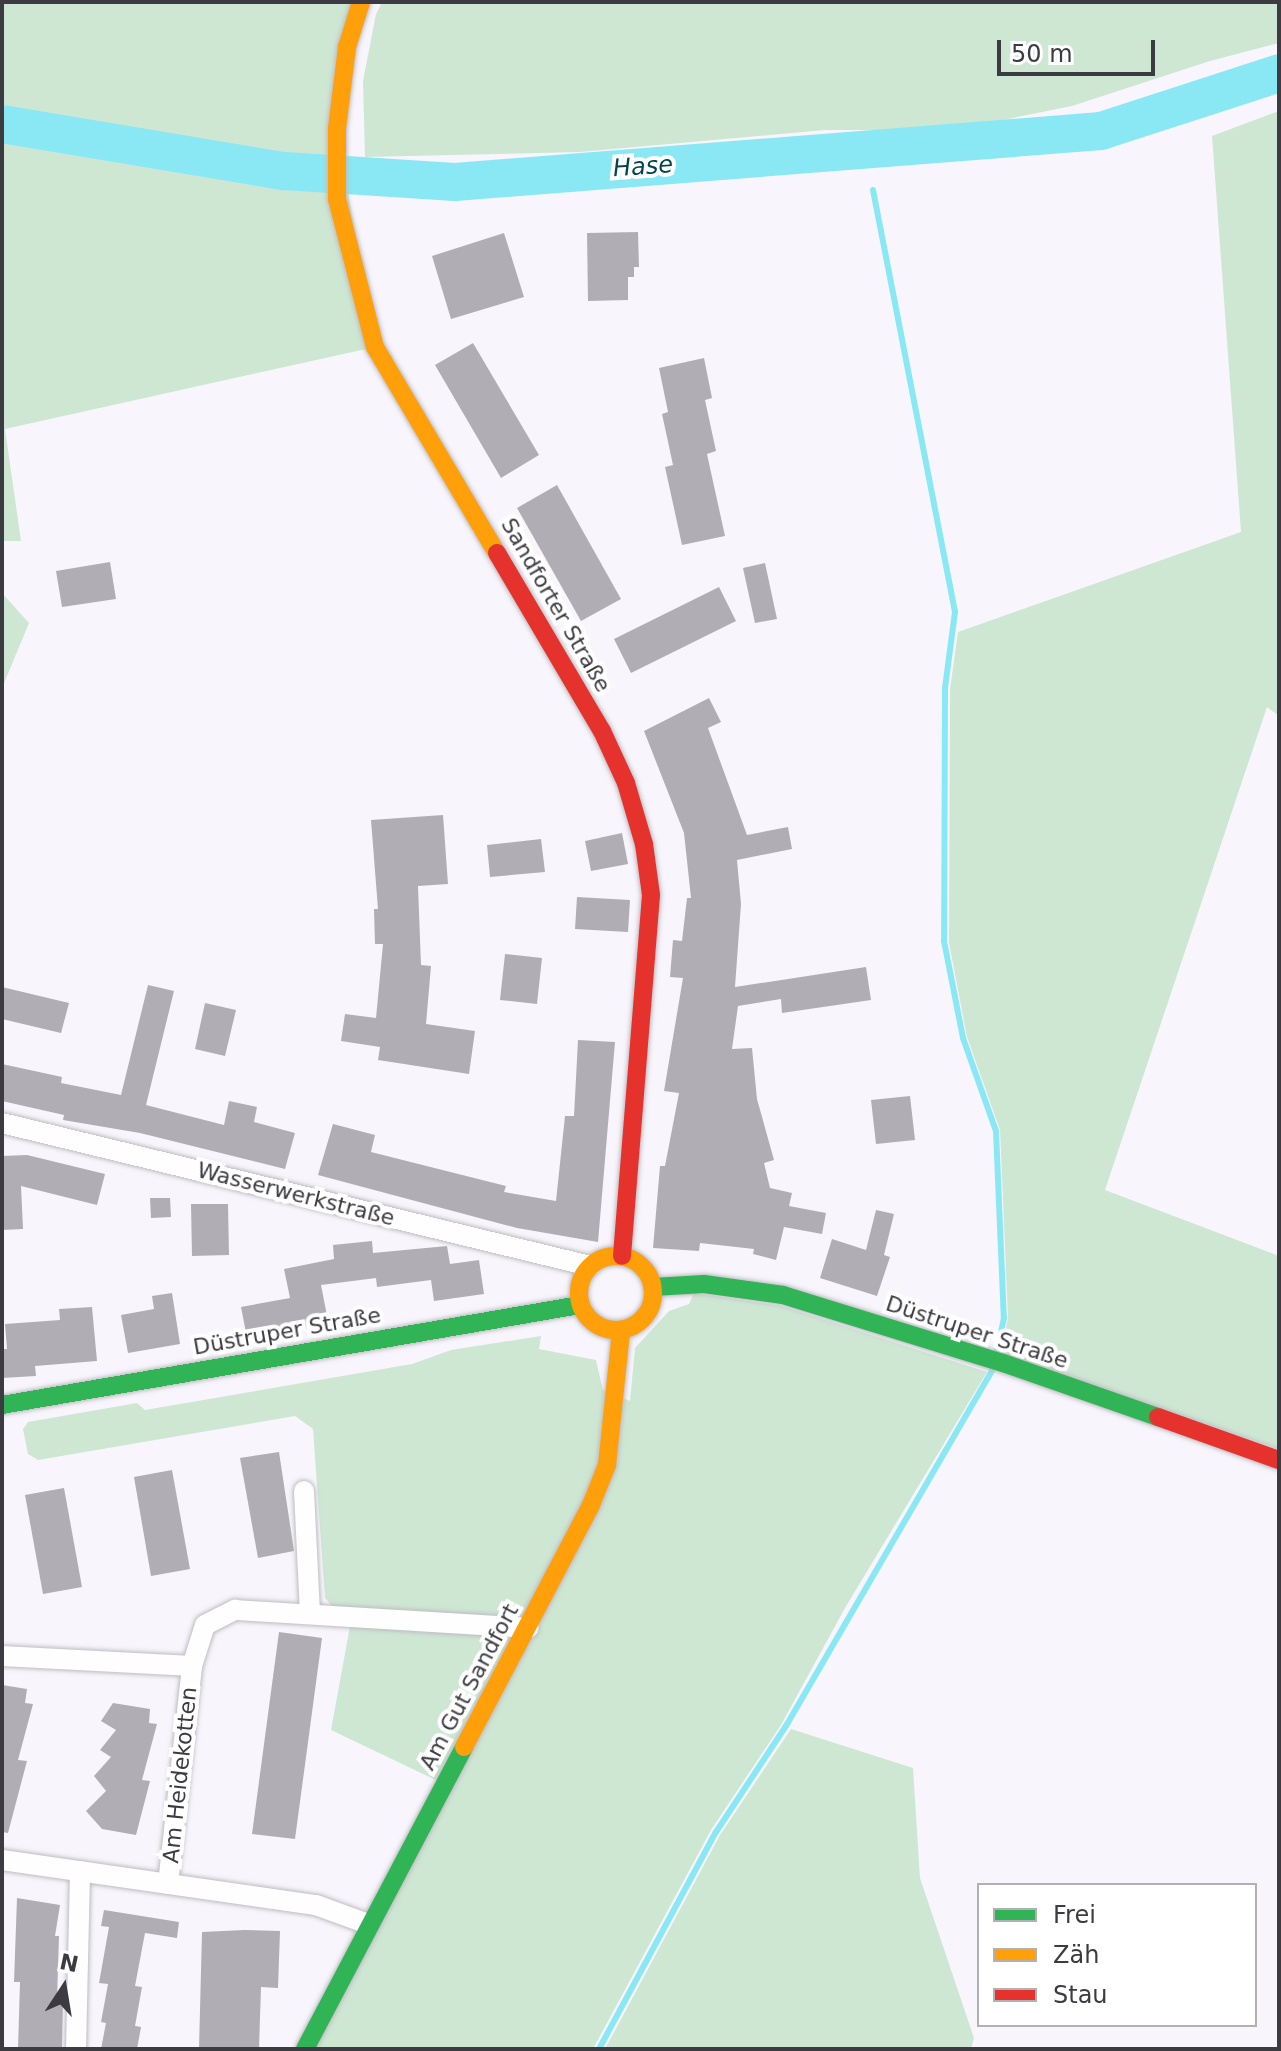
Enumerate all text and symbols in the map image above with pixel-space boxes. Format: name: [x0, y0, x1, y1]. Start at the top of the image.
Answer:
scale bar: [1001, 24, 1159, 74]
text: 50 m: [1011, 40, 1073, 68]
water label: Hase: [612, 151, 674, 183]
street label: Sandforter Straße: [495, 513, 617, 697]
street label: Wasserwerkstraße: [194, 1157, 398, 1231]
street label: Düstruper Straße: [883, 1290, 1071, 1374]
street label: Düstruper Straße: [191, 1302, 383, 1360]
street label: Am Gut Sandfort: [414, 1599, 524, 1775]
street label: Am Heidekotten: [158, 1685, 202, 1865]
legend: [977, 1883, 1257, 2027]
text: Frei: [1053, 1901, 1096, 1929]
text: Zäh: [1053, 1941, 1099, 1969]
north arrow: [24, 1947, 104, 2027]
text: N: [57, 1949, 81, 1977]
text: Stau: [1053, 1981, 1108, 2009]

